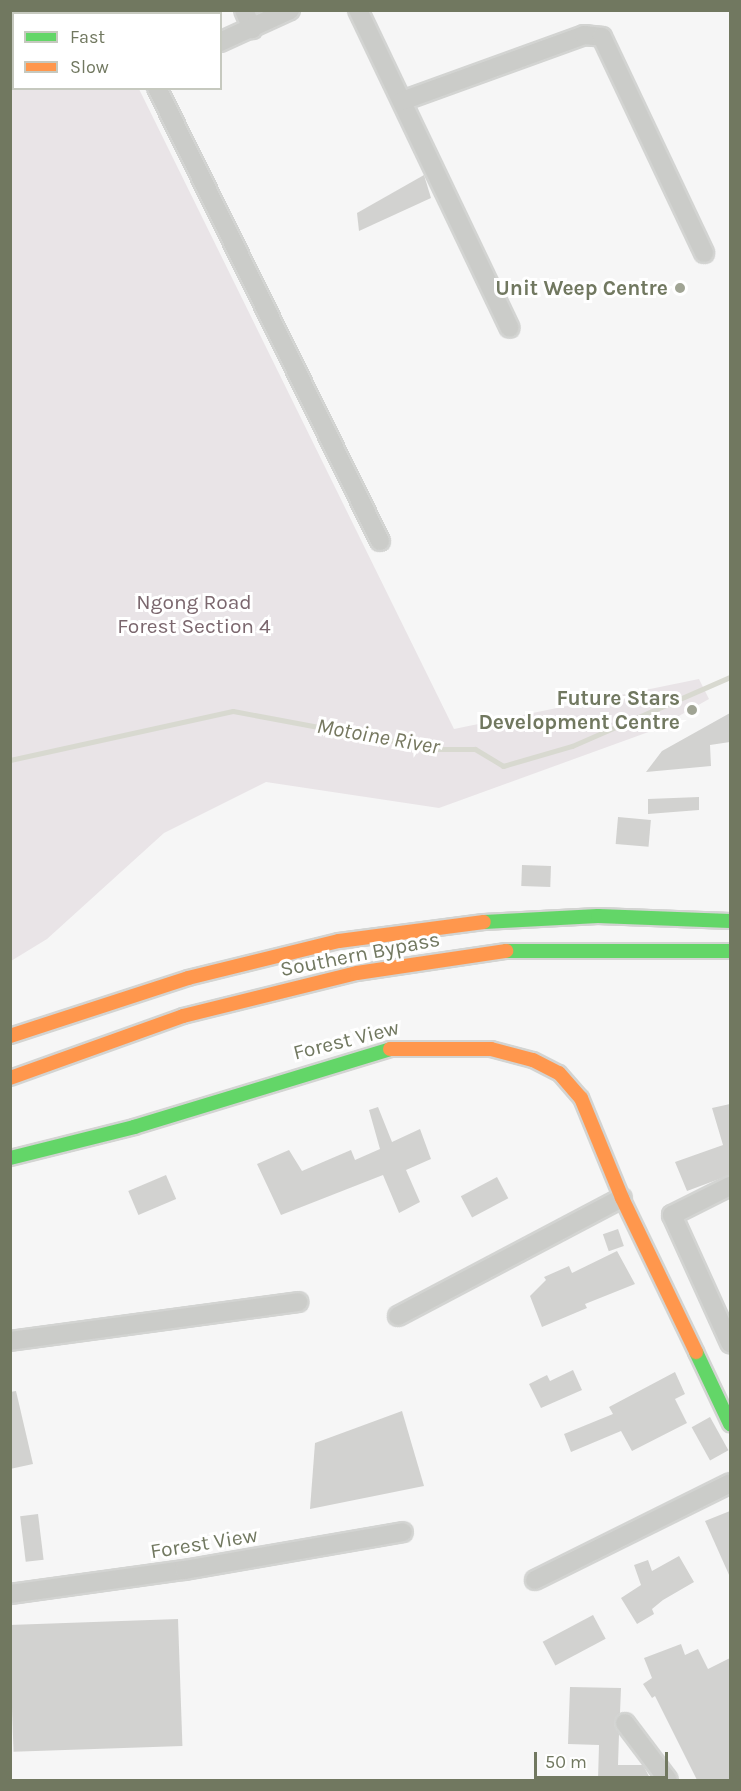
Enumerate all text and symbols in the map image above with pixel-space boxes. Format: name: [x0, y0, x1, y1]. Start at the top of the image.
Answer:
legend: [12, 12, 222, 90]
text: Fast: [70, 26, 105, 48]
text: Slow: [70, 56, 109, 78]
place label: Unit Weep Centre: [495, 275, 668, 301]
marker: Unit Weep Centre: [673, 281, 687, 295]
park label: Ngong Road Forest Section 4: [117, 589, 271, 639]
place label: Future Stars Development Centre: [478, 685, 680, 735]
marker: Future Stars Development Centre: [685, 703, 699, 717]
water label: Motoine River: [314, 713, 442, 761]
street label: Southern Bypass: [278, 926, 442, 982]
street label: Forest View: [290, 1015, 402, 1065]
street label: Forest View: [149, 1522, 259, 1564]
scale bar: [537, 1740, 670, 1778]
text: 50 m: [545, 1751, 587, 1773]

